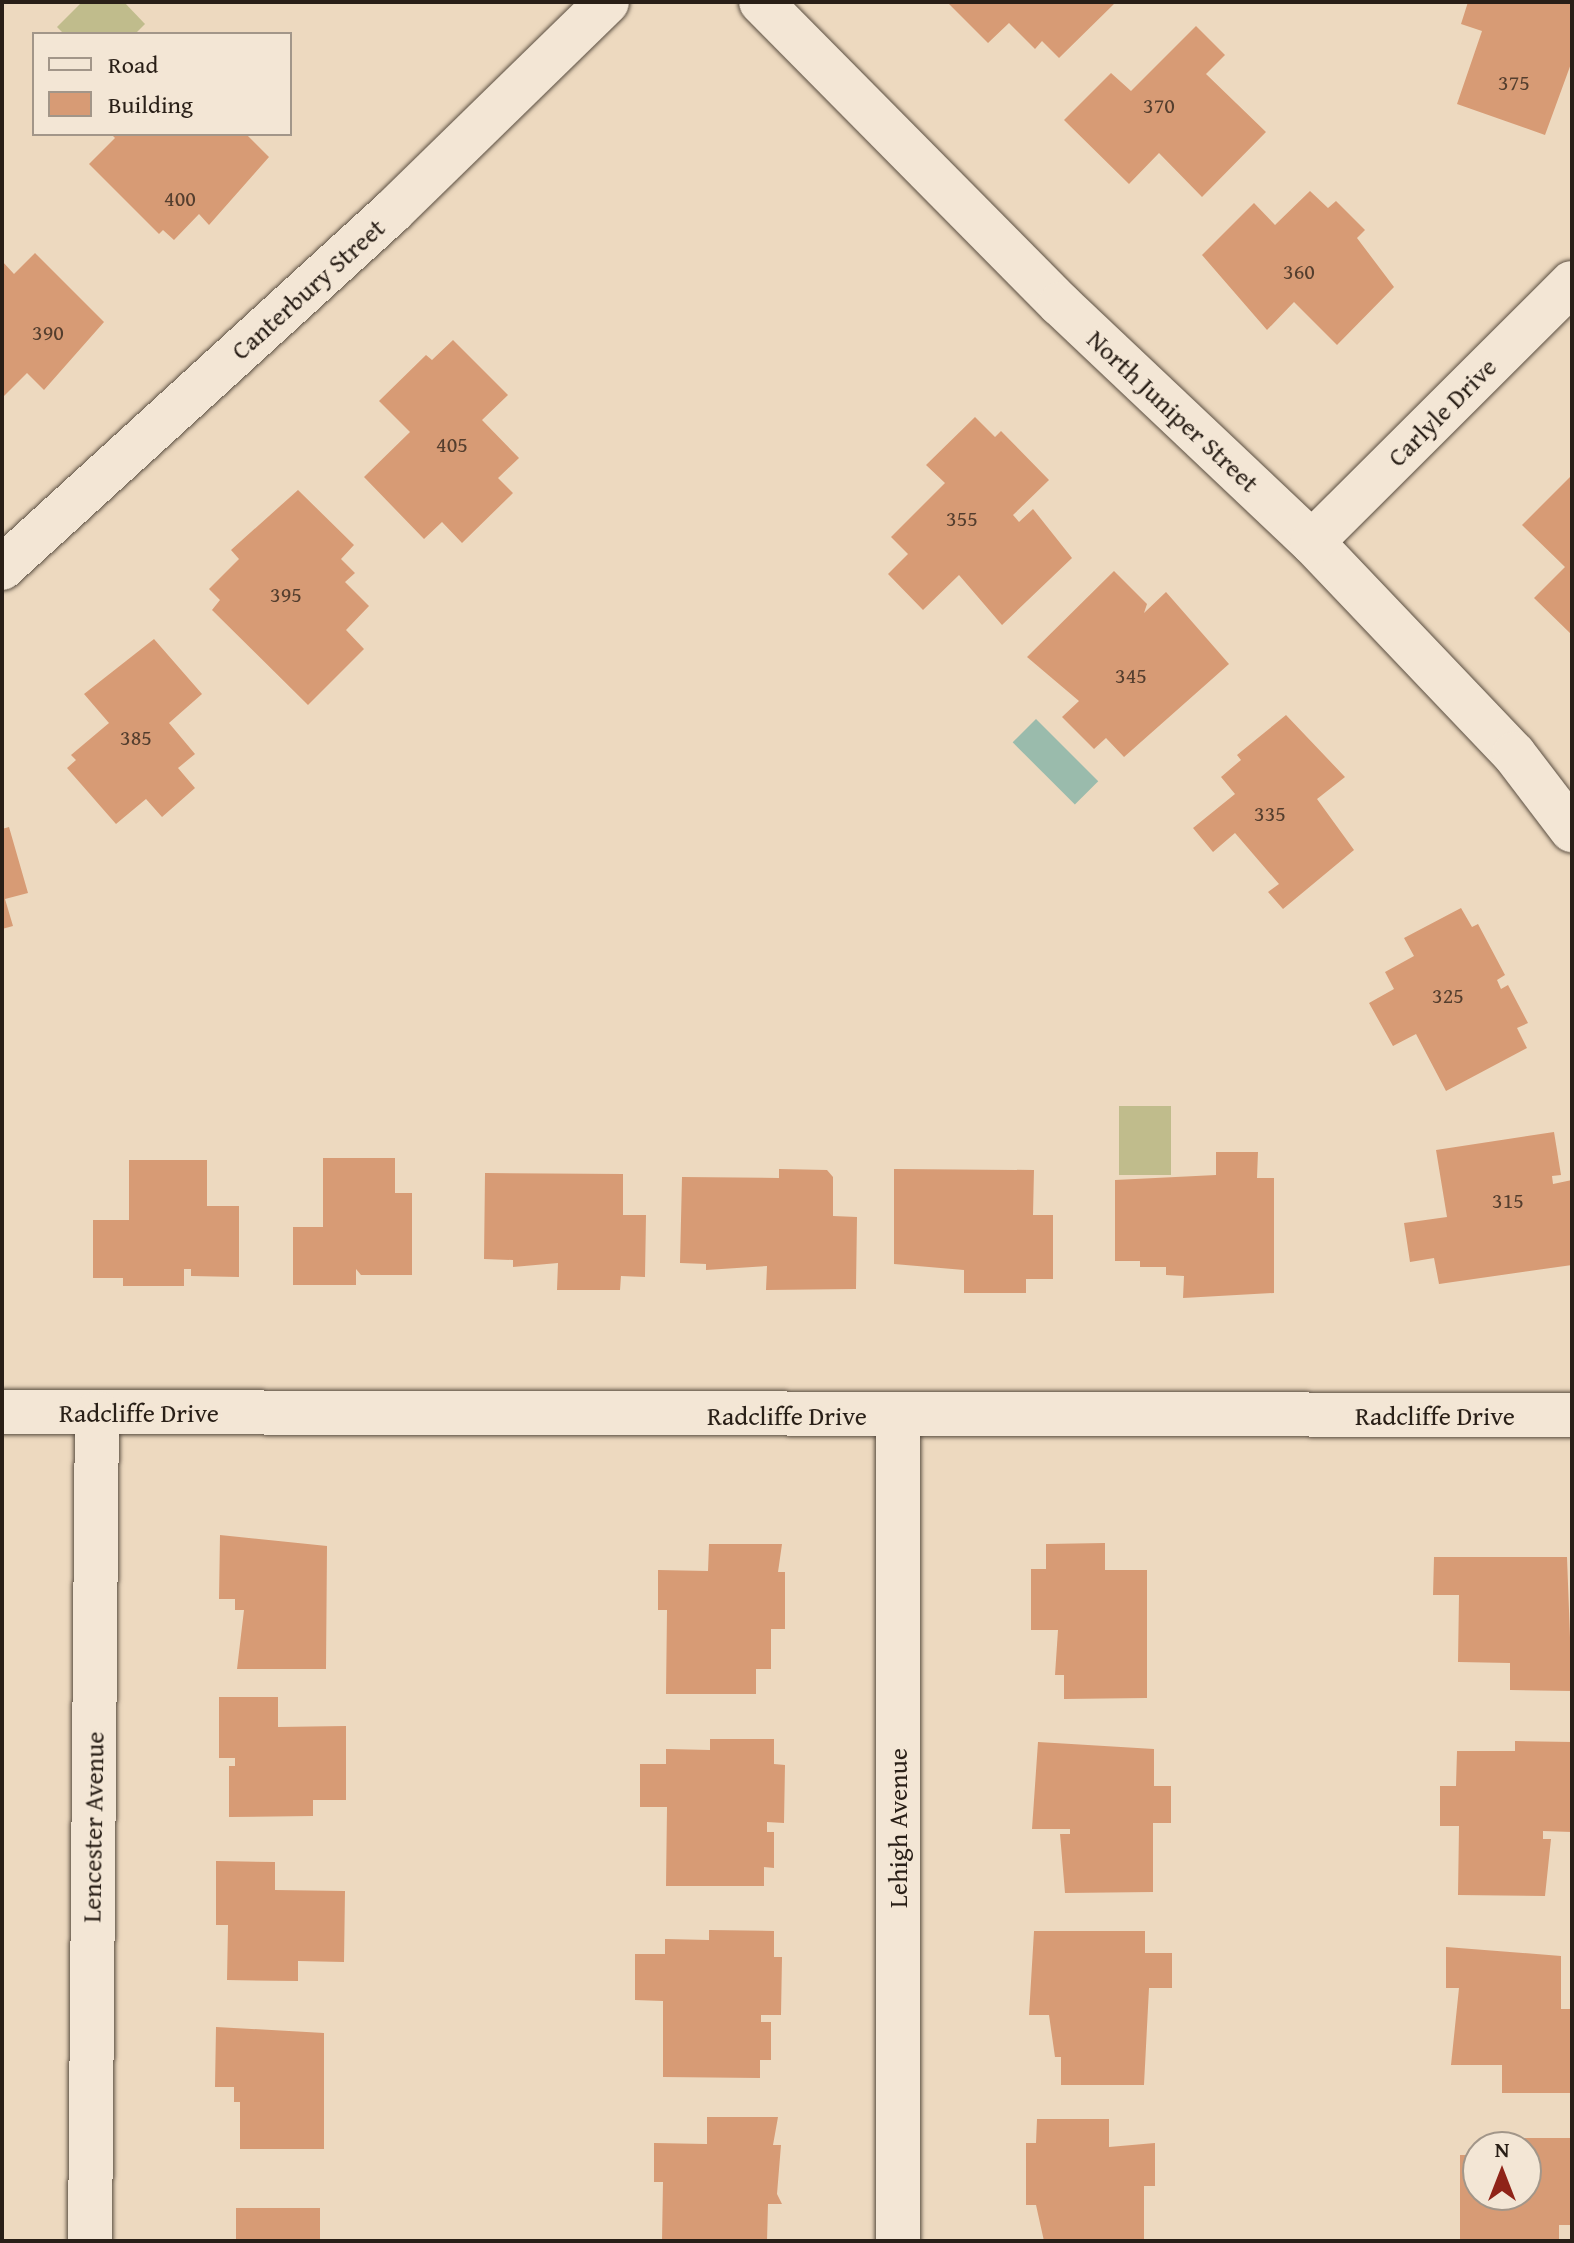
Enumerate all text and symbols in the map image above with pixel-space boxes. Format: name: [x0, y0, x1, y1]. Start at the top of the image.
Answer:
legend: [32, 32, 292, 136]
text: Road: [108, 47, 158, 82]
house number: 375: [1498, 70, 1530, 96]
text: Building: [108, 87, 193, 122]
house number: 370: [1143, 93, 1175, 119]
house number: 400: [164, 186, 196, 212]
street label: Canterbury Street: [225, 212, 391, 366]
house number: 360: [1283, 259, 1315, 285]
house number: 390: [32, 320, 64, 346]
street label: North Juniper Street: [1081, 324, 1265, 498]
street label: Carlyle Drive: [1381, 351, 1503, 473]
house number: 405: [436, 432, 468, 458]
house number: 355: [946, 506, 978, 532]
house number: 395: [270, 582, 302, 608]
house number: 345: [1115, 663, 1147, 689]
house number: 385: [120, 725, 152, 751]
house number: 335: [1254, 801, 1286, 827]
house number: 325: [1432, 983, 1464, 1009]
house number: 315: [1492, 1188, 1524, 1214]
street label: Radcliffe Drive: [59, 1397, 219, 1429]
street label: Radcliffe Drive: [707, 1400, 867, 1432]
street label: Radcliffe Drive: [1355, 1400, 1515, 1432]
street label: Lencester Avenue: [76, 1731, 110, 1923]
street label: Lehigh Avenue: [882, 1748, 914, 1908]
north arrow: [1462, 2131, 1542, 2211]
text: N: [1495, 2133, 1509, 2165]

